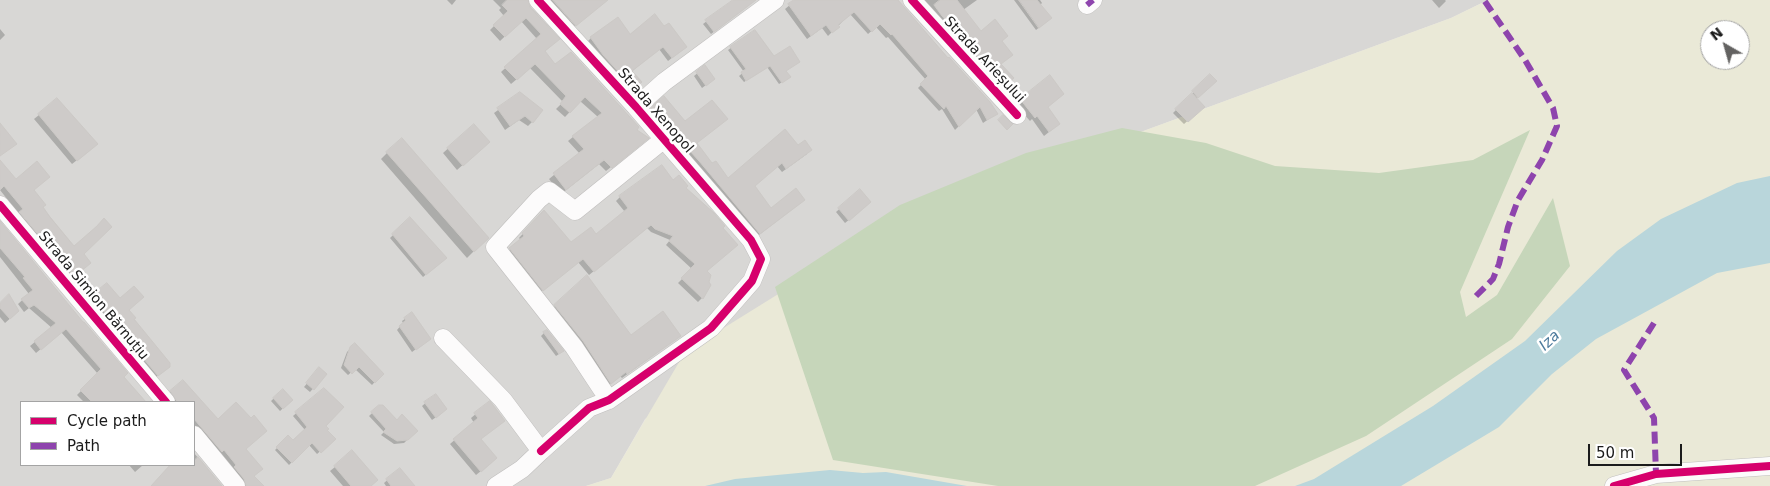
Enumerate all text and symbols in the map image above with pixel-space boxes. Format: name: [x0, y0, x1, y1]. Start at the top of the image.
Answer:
street label: Strada Arieșului: [940, 14, 1028, 106]
north arrow: [1700, 20, 1750, 70]
text: N: [1707, 24, 1726, 44]
street label: Strada Xenopol: [614, 65, 696, 157]
street label: Strada Simion Bărnuțiu: [34, 228, 152, 364]
water label: Iza: [1536, 327, 1564, 355]
legend: [20, 401, 195, 466]
text: Cycle path: [67, 412, 147, 430]
scale bar: [1590, 434, 1684, 466]
text: Path: [67, 437, 100, 455]
text: 50 m: [1596, 444, 1634, 462]

